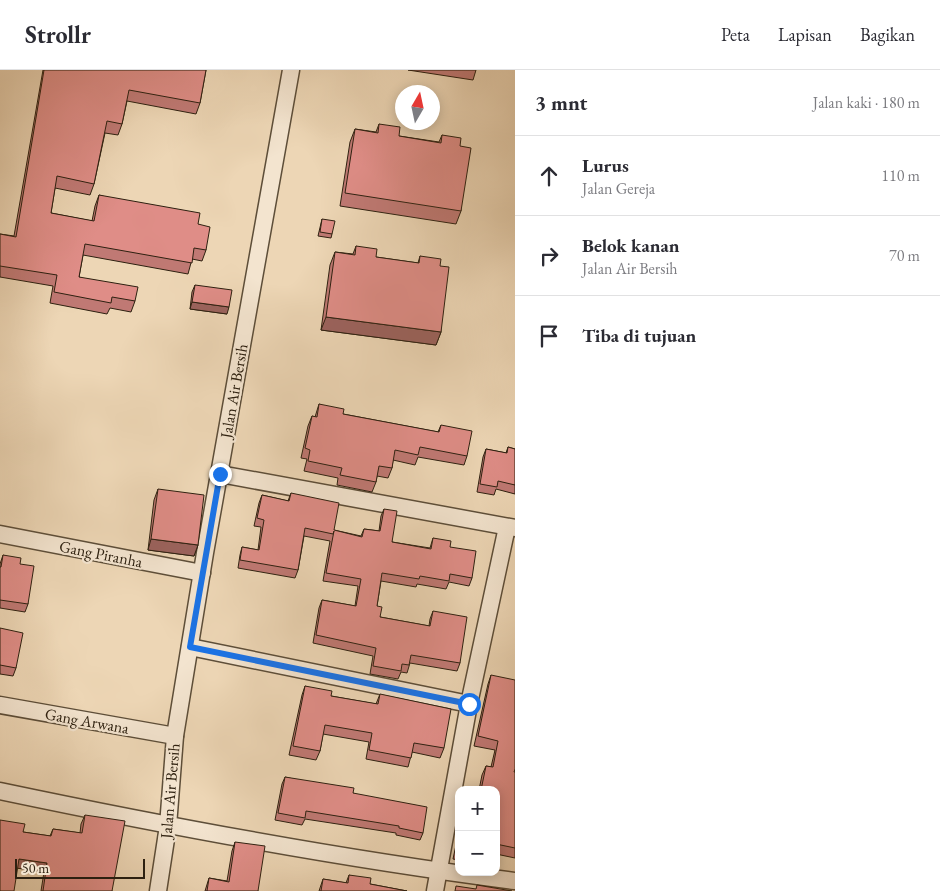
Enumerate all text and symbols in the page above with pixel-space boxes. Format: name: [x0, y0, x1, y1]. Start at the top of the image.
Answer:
text: Strollr: [25, 19, 91, 50]
text: Peta: [721, 23, 750, 46]
text: Lapisan: [778, 23, 832, 46]
text: Bagikan: [860, 23, 915, 46]
north arrow: [395, 85, 440, 130]
text: 3 mnt: [535, 89, 587, 116]
text: Jalan kaki · 180 m: [813, 92, 920, 113]
text: Lurus: [582, 153, 629, 178]
icon: ahead: [535, 162, 563, 190]
text: 110 m: [881, 165, 920, 186]
text: Jalan Gereja: [582, 178, 655, 199]
text: Belok kanan: [582, 233, 680, 258]
icon: right: [535, 242, 563, 270]
text: 70 m: [889, 245, 920, 266]
text: Jalan Air Bersih: [582, 258, 678, 279]
icon: arrive: [535, 322, 563, 350]
text: Tiba di tujuan: [582, 323, 696, 348]
street label: Jalan Air Bersih: [215, 342, 253, 442]
route end: [209, 463, 232, 486]
street label: Gang Piranha: [58, 536, 145, 572]
route start: [458, 693, 481, 716]
street label: Gang Arwana: [43, 703, 131, 739]
street label: Jalan Air Bersih: [155, 742, 185, 841]
map controls: [455, 786, 500, 876]
button: +: [455, 786, 500, 831]
button: −: [455, 831, 500, 876]
scale bar: [15, 856, 145, 879]
text: 50 m: [22, 859, 49, 877]

